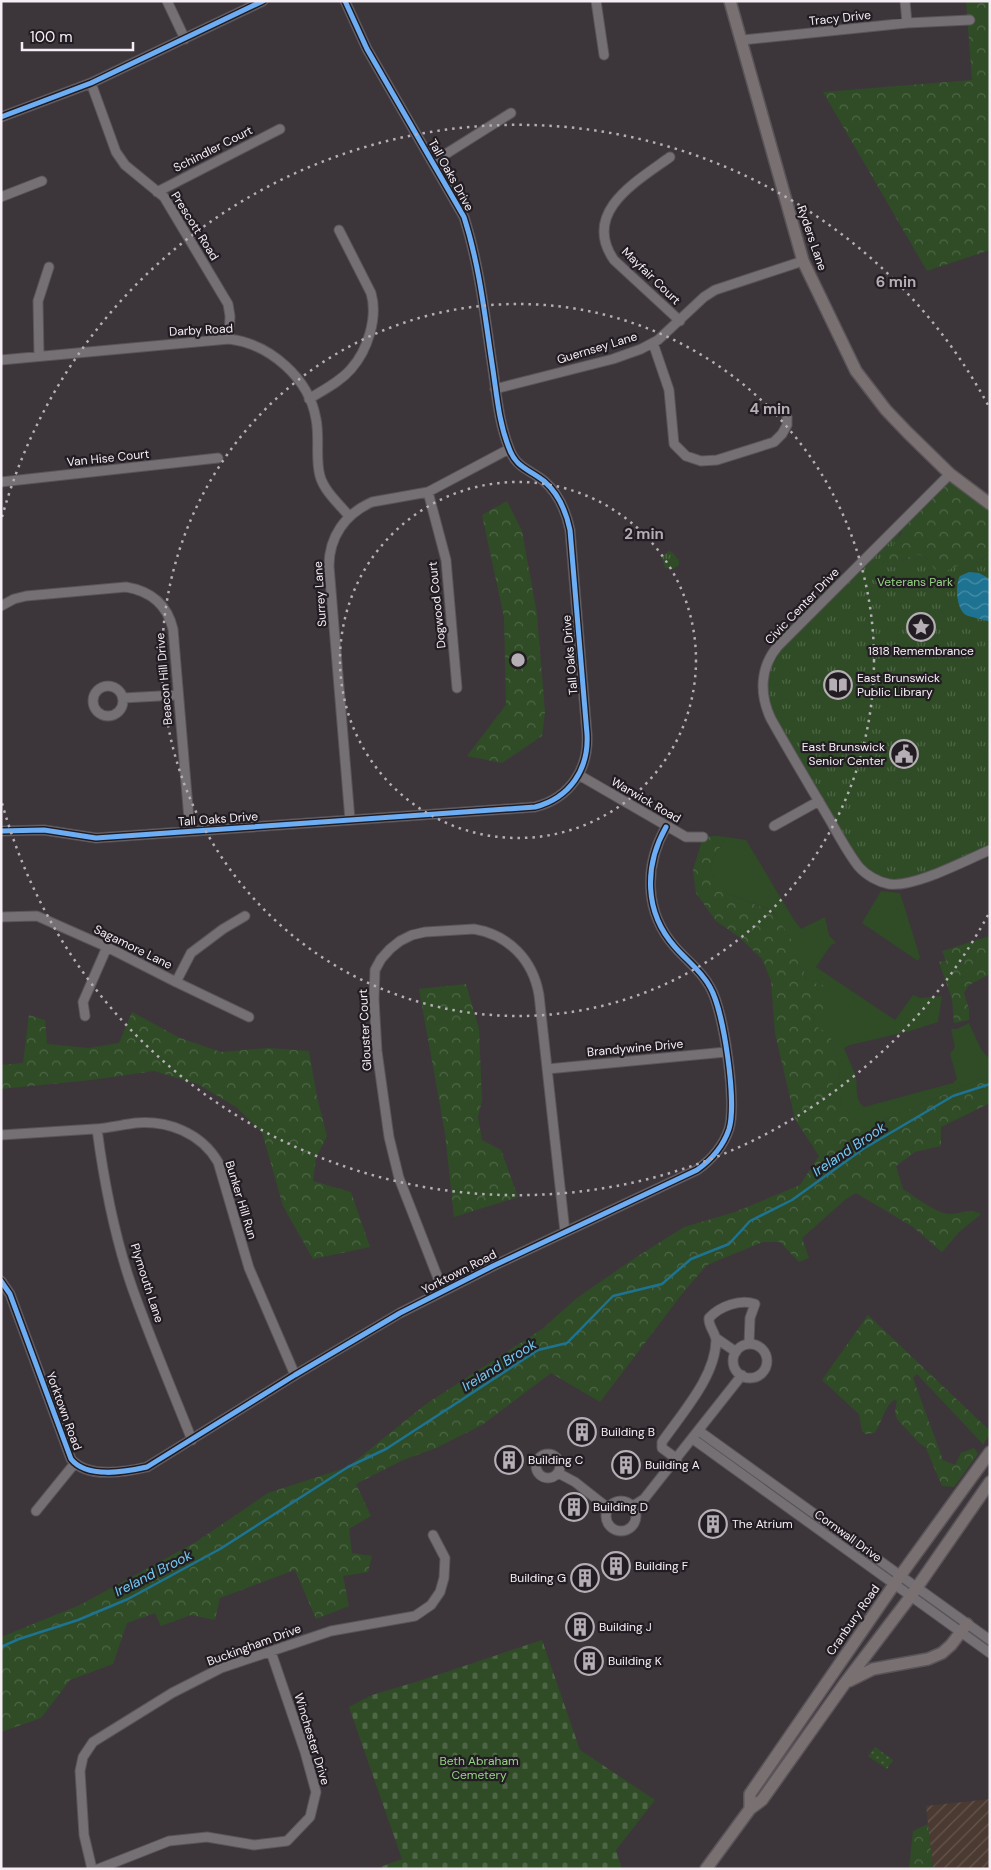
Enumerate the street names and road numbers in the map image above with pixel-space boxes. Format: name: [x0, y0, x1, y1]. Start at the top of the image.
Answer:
street label: Tracy Drive: [808, 7, 872, 29]
street label: Schindler Court: [171, 122, 256, 176]
street label: Tall Oaks Drive: [425, 136, 477, 214]
street label: Prescott Road: [167, 189, 223, 263]
street label: Ryders Lane: [793, 203, 831, 273]
street label: Mayfair Court: [618, 244, 684, 308]
street label: Darby Road: [169, 320, 233, 340]
street label: Guernsey Lane: [555, 328, 639, 368]
street label: Van Hise Court: [66, 446, 150, 470]
street label: Dogwood Court: [424, 560, 450, 649]
street label: Surrey Lane: [310, 561, 330, 627]
street label: Civic Center Drive: [761, 564, 843, 648]
street label: Tall Oaks Drive: [559, 614, 581, 696]
street label: Beacon Hill Drive: [152, 632, 176, 726]
street label: Warwick Road: [608, 774, 684, 826]
street label: Tall Oaks Drive: [178, 808, 259, 830]
street label: Sagamore Lane: [91, 921, 175, 973]
street label: Glouster Court: [355, 988, 375, 1071]
street label: Brandywine Drive: [586, 1036, 684, 1060]
street label: Bunker Hill Run: [221, 1159, 261, 1241]
street label: Plymouth Lane: [127, 1241, 167, 1325]
street label: Yorktown Road: [419, 1246, 499, 1298]
street label: Yorktown Road: [42, 1370, 86, 1452]
street label: Cornwall Drive: [811, 1506, 885, 1566]
street label: Cranbury Road: [823, 1581, 883, 1659]
street label: Buckingham Drive: [205, 1620, 304, 1669]
street label: Winchester Drive: [290, 1691, 334, 1787]

